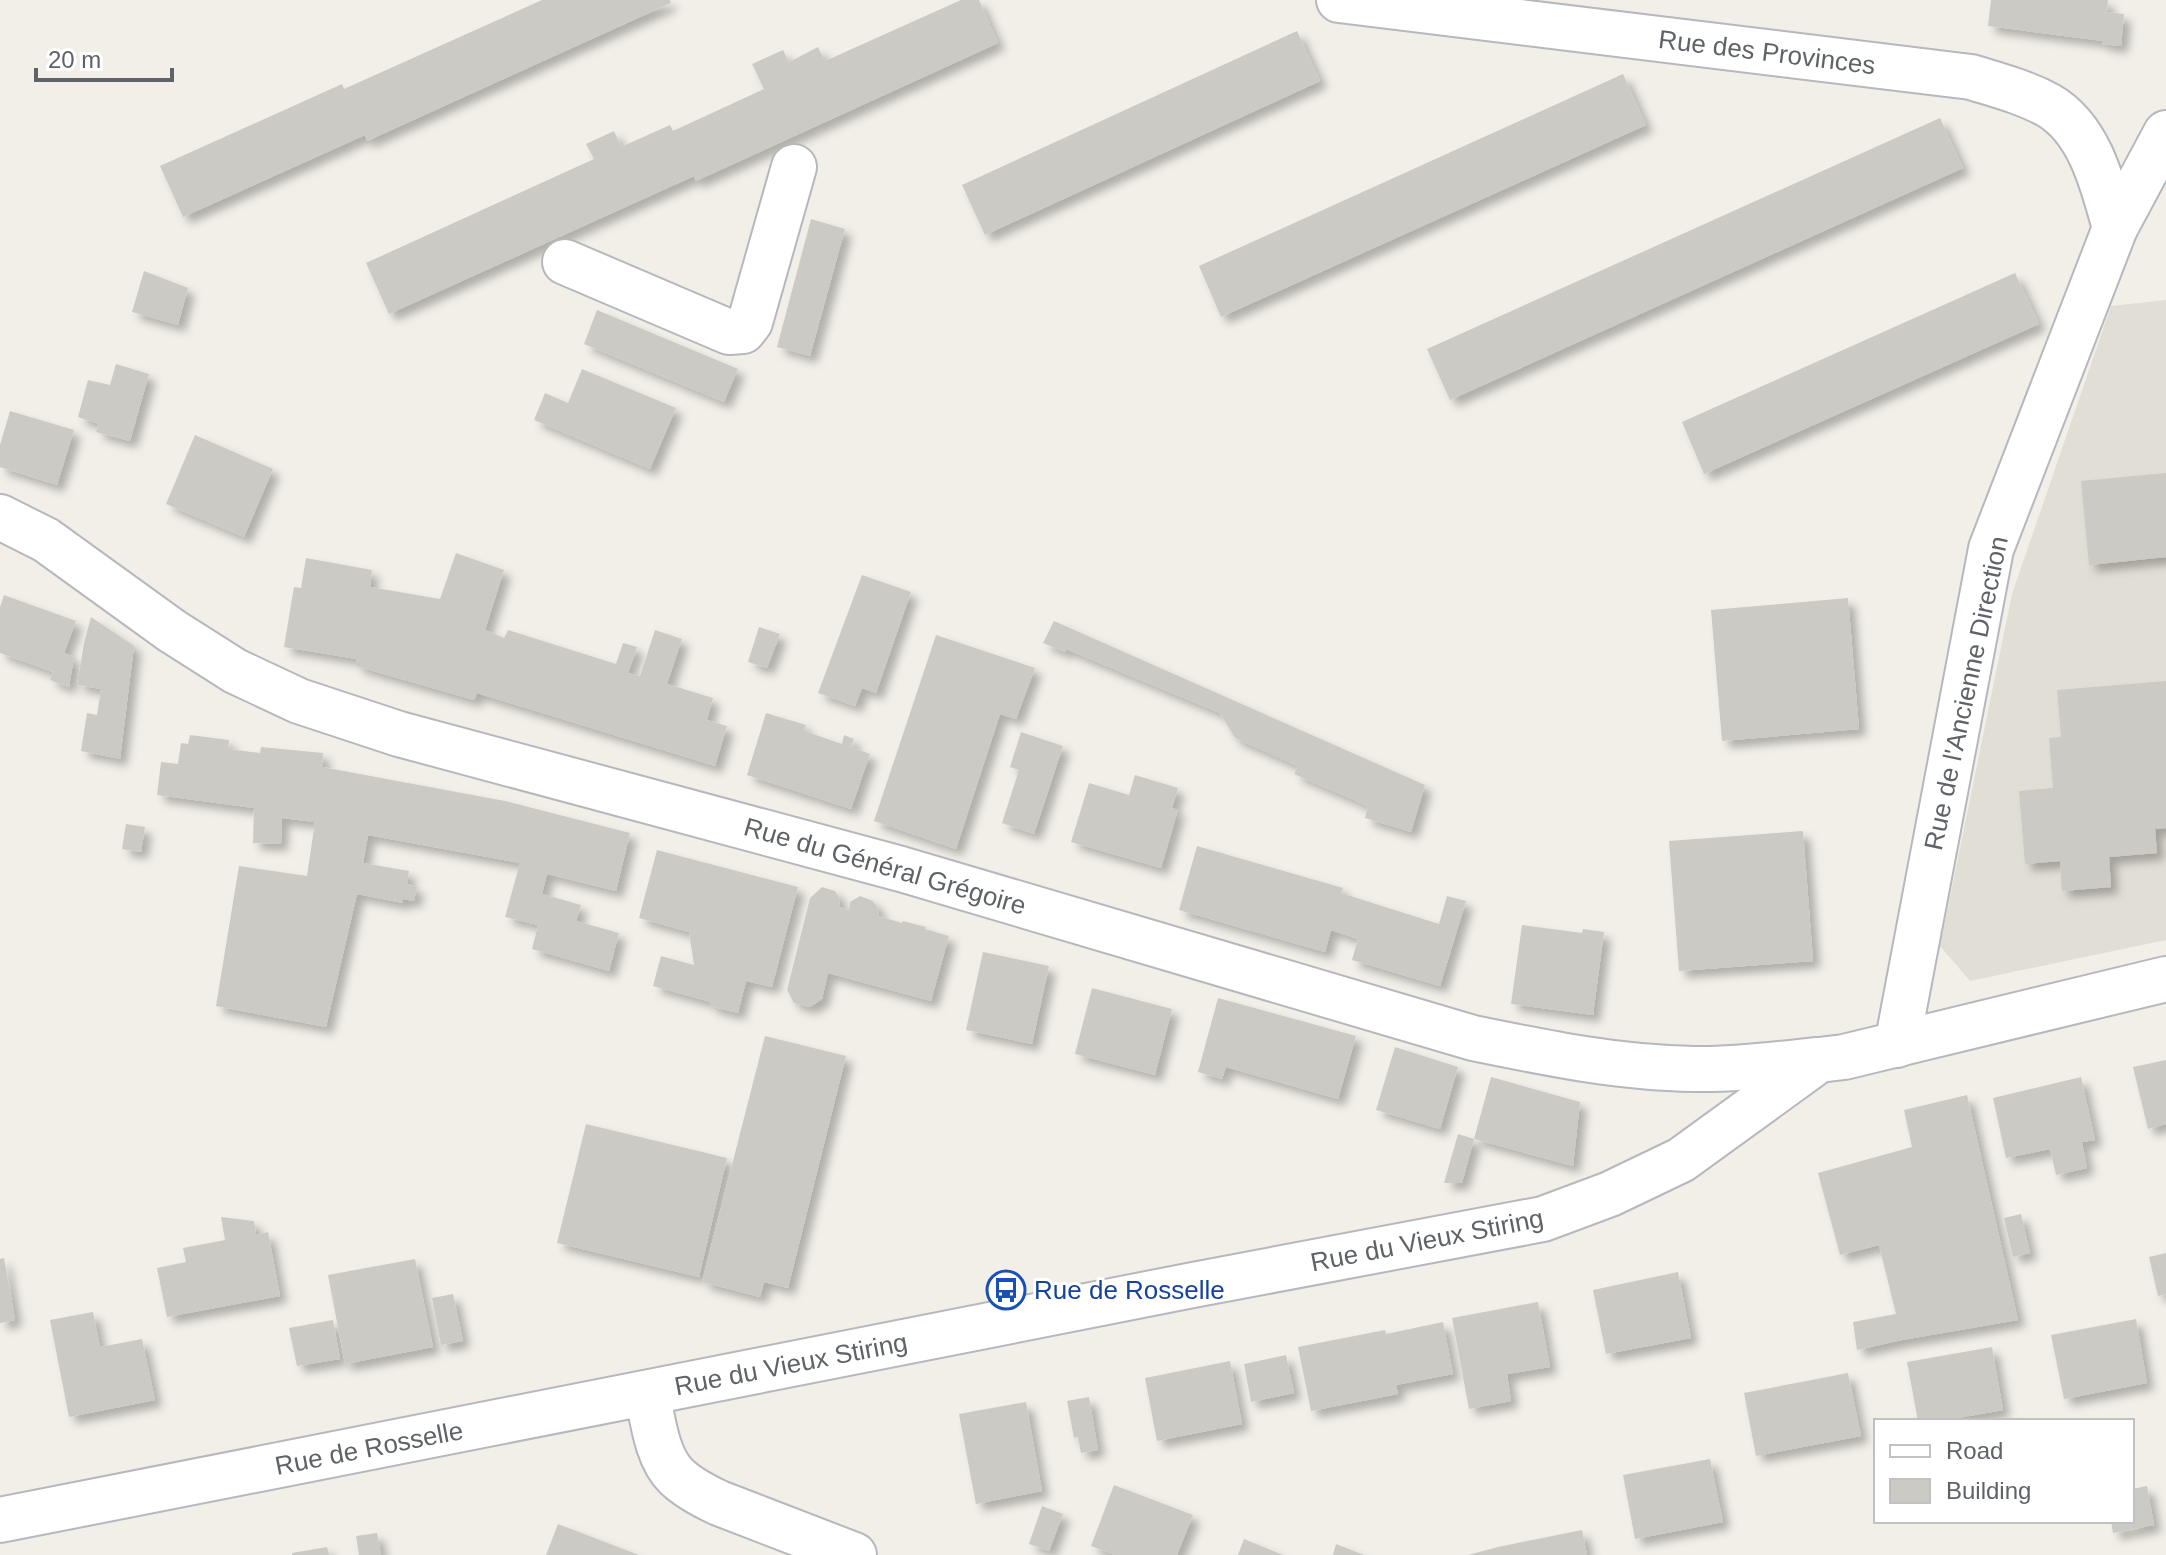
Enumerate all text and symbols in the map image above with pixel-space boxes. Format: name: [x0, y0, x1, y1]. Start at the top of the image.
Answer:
street label: Rue des Provinces: [1657, 24, 1877, 80]
scale bar: [36, 32, 172, 82]
text: 20 m: [48, 46, 101, 73]
street label: Rue de l'Ancienne Direction: [1918, 533, 2014, 853]
street label: Rue du Général Grégoire: [741, 811, 1029, 921]
street label: Rue du Vieux Stiring: [1308, 1203, 1546, 1277]
bus stop icon: Rue de Rosselle: [985, 1269, 1027, 1311]
place label: Rue de Rosselle: [1034, 1275, 1225, 1305]
street label: Rue du Vieux Stiring: [672, 1327, 910, 1401]
street label: Rue de Rosselle: [272, 1415, 466, 1481]
legend: [1874, 1419, 2134, 1523]
text: Road: [1946, 1437, 2003, 1464]
text: Building: [1946, 1477, 2031, 1504]

